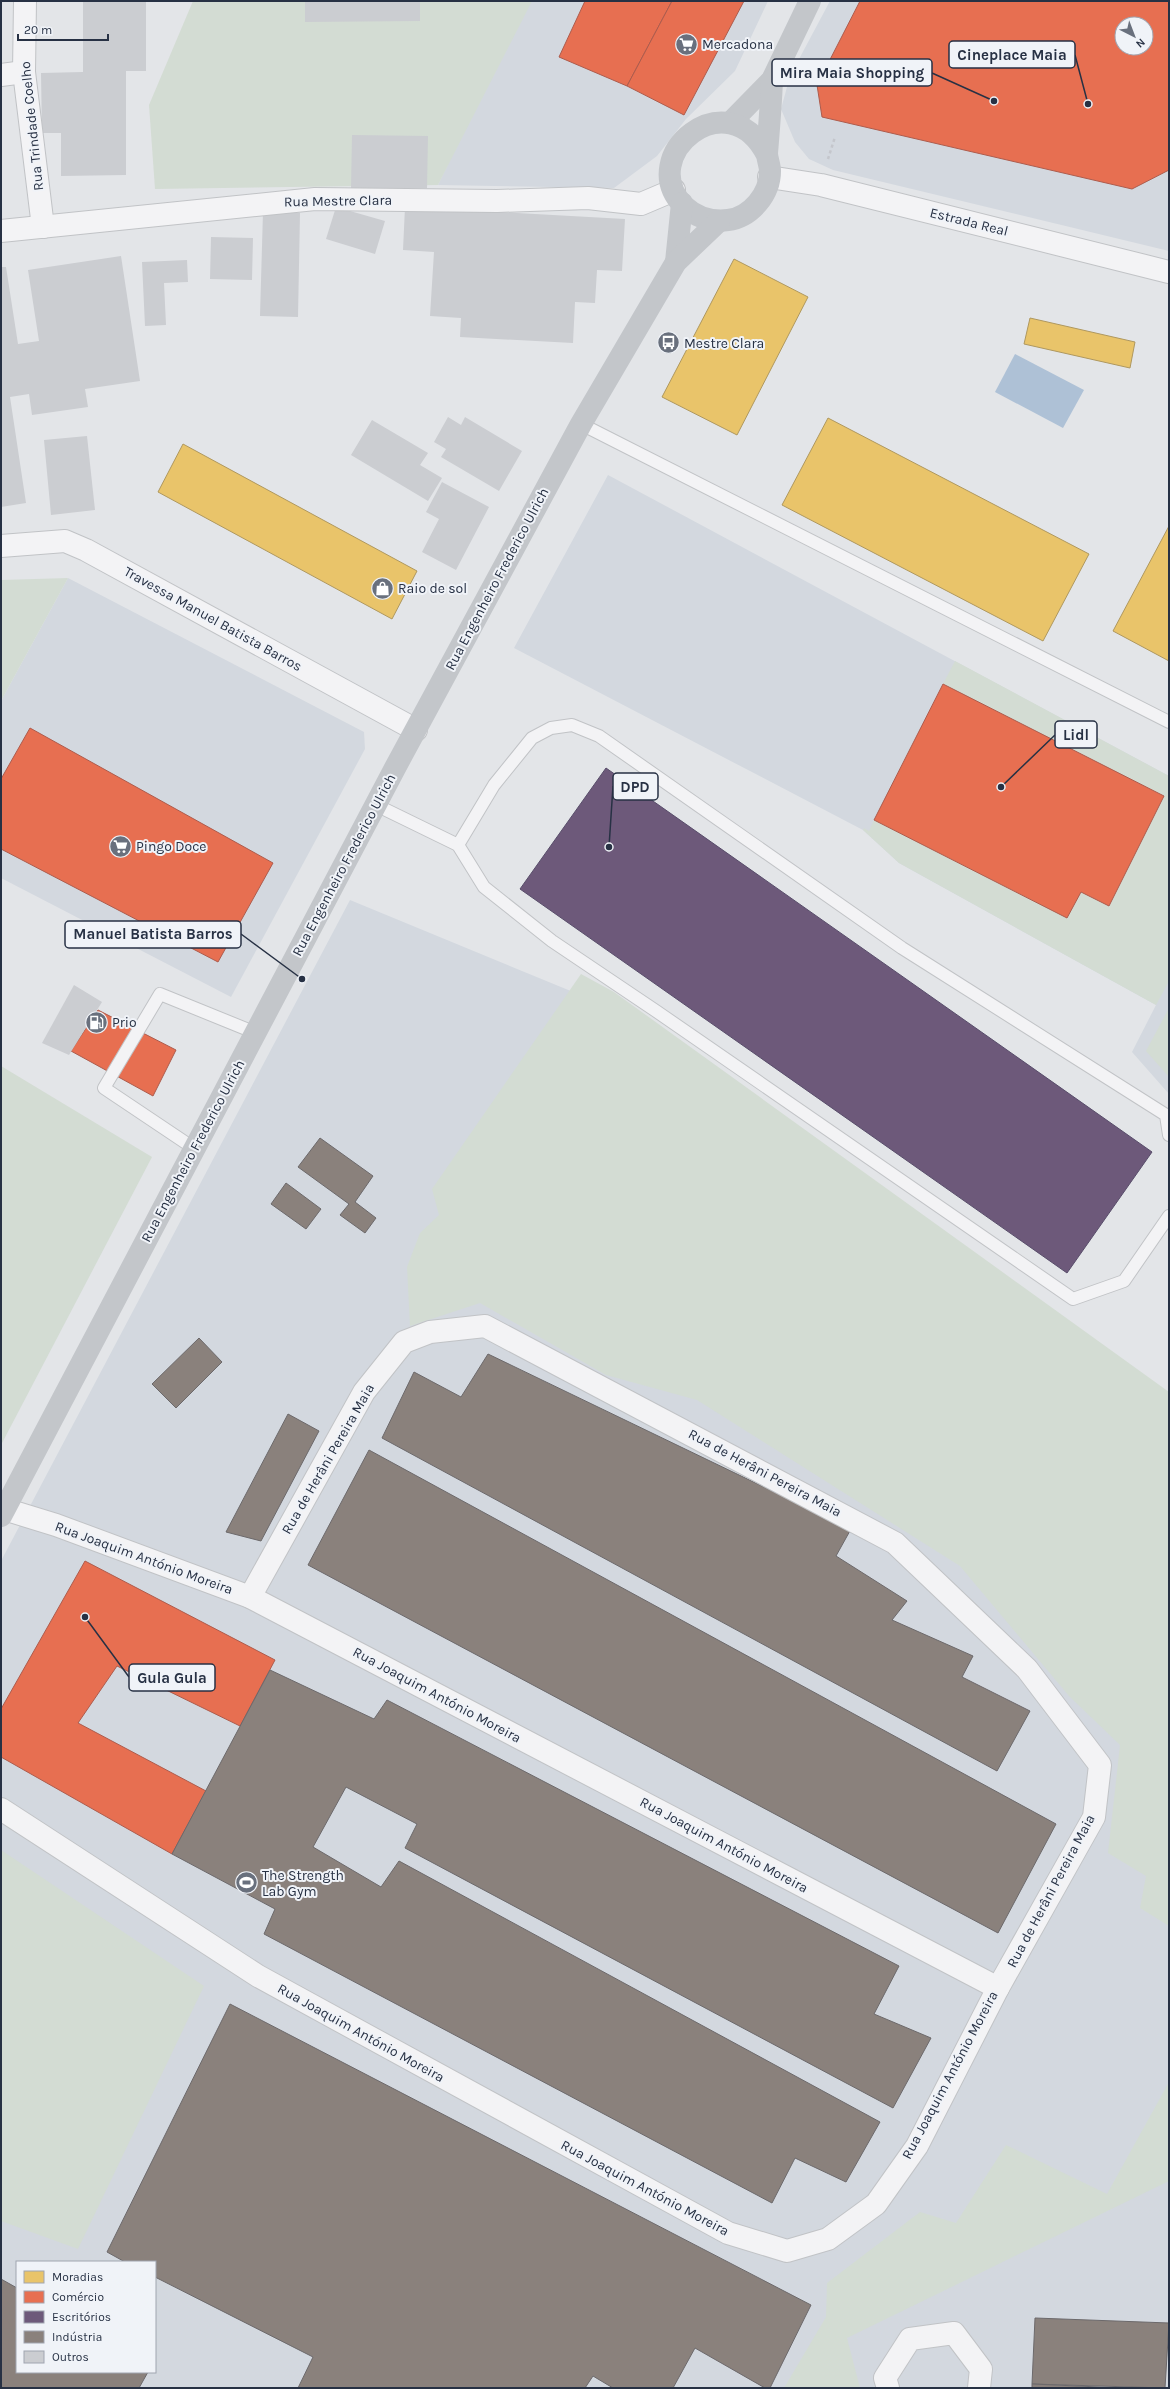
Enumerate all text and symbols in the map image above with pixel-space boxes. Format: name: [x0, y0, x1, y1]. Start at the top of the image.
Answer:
scale bar: [18, 16, 108, 42]
north arrow: [1114, 16, 1154, 56]
text: 20 m: [24, 23, 52, 37]
supermarket icon: Mercadona: [673, 31, 699, 57]
place label: Mercadona: [702, 36, 773, 53]
text: N: [1133, 36, 1148, 51]
callout: Cineplace Maia: [949, 41, 1075, 68]
text: Cineplace Maia: [957, 46, 1067, 64]
callout: Mira Maia Shopping: [772, 59, 932, 86]
street label: Rua Trindade Coelho: [17, 60, 47, 192]
text: Mira Maia Shopping: [780, 64, 925, 82]
street label: Rua Mestre Clara: [284, 192, 392, 210]
street label: Estrada Real: [928, 204, 1010, 240]
bus stop icon: Mestre Clara: [656, 330, 682, 356]
place label: Mestre Clara: [684, 335, 764, 352]
street label: Rua Engenheiro Frederico Ulrich: [442, 485, 552, 673]
street label: Travessa Manuel Batista Barros: [121, 563, 305, 675]
shop icon: Raio de sol: [370, 575, 396, 601]
place label: Raio de sol: [398, 580, 467, 597]
callout: Lidl: [1055, 721, 1097, 748]
text: Lidl: [1063, 726, 1089, 744]
street label: Rua Engenheiro Frederico Ulrich: [289, 771, 399, 959]
callout: DPD: [613, 773, 658, 800]
text: DPD: [620, 778, 650, 796]
supermarket icon: Pingo Doce: [108, 833, 134, 859]
place label: Pingo Doce: [136, 838, 207, 855]
callout: Manuel Batista Barros: [65, 921, 241, 948]
text: Manuel Batista Barros: [73, 925, 233, 943]
fuel station icon: Prio: [84, 1009, 110, 1035]
place label: Prio: [112, 1014, 137, 1031]
street label: Rua Engenheiro Frederico Ulrich: [138, 1057, 248, 1245]
street label: Rua de Herâni Pereira Maia: [278, 1381, 378, 1537]
street label: Rua de Herâni Pereira Maia: [685, 1425, 845, 1521]
street label: Rua Joaquim António Moreira: [53, 1518, 235, 1598]
street label: Rua Joaquim António Moreira: [350, 1643, 524, 1747]
callout: Gula Gula: [129, 1664, 215, 1691]
text: Gula Gula: [137, 1669, 207, 1687]
street label: Rua Joaquim António Moreira: [637, 1793, 811, 1897]
street label: Rua de Herâni Pereira Maia: [1003, 1811, 1099, 1971]
place label: The Strength Lab Gym: [262, 1867, 344, 1900]
sports icon: The Strength Lab Gym: [233, 1870, 259, 1896]
street label: Rua Joaquim António Moreira: [275, 1980, 447, 2086]
street label: Rua Joaquim António Moreira: [898, 1988, 1002, 2162]
street label: Rua Joaquim António Moreira: [558, 2136, 732, 2240]
legend: [16, 2261, 156, 2373]
text: Moradias: [52, 2270, 103, 2284]
text: Comércio: [52, 2290, 104, 2304]
text: Escritórios: [52, 2310, 111, 2324]
text: Indústria: [52, 2330, 102, 2344]
text: Outros: [52, 2350, 89, 2364]

